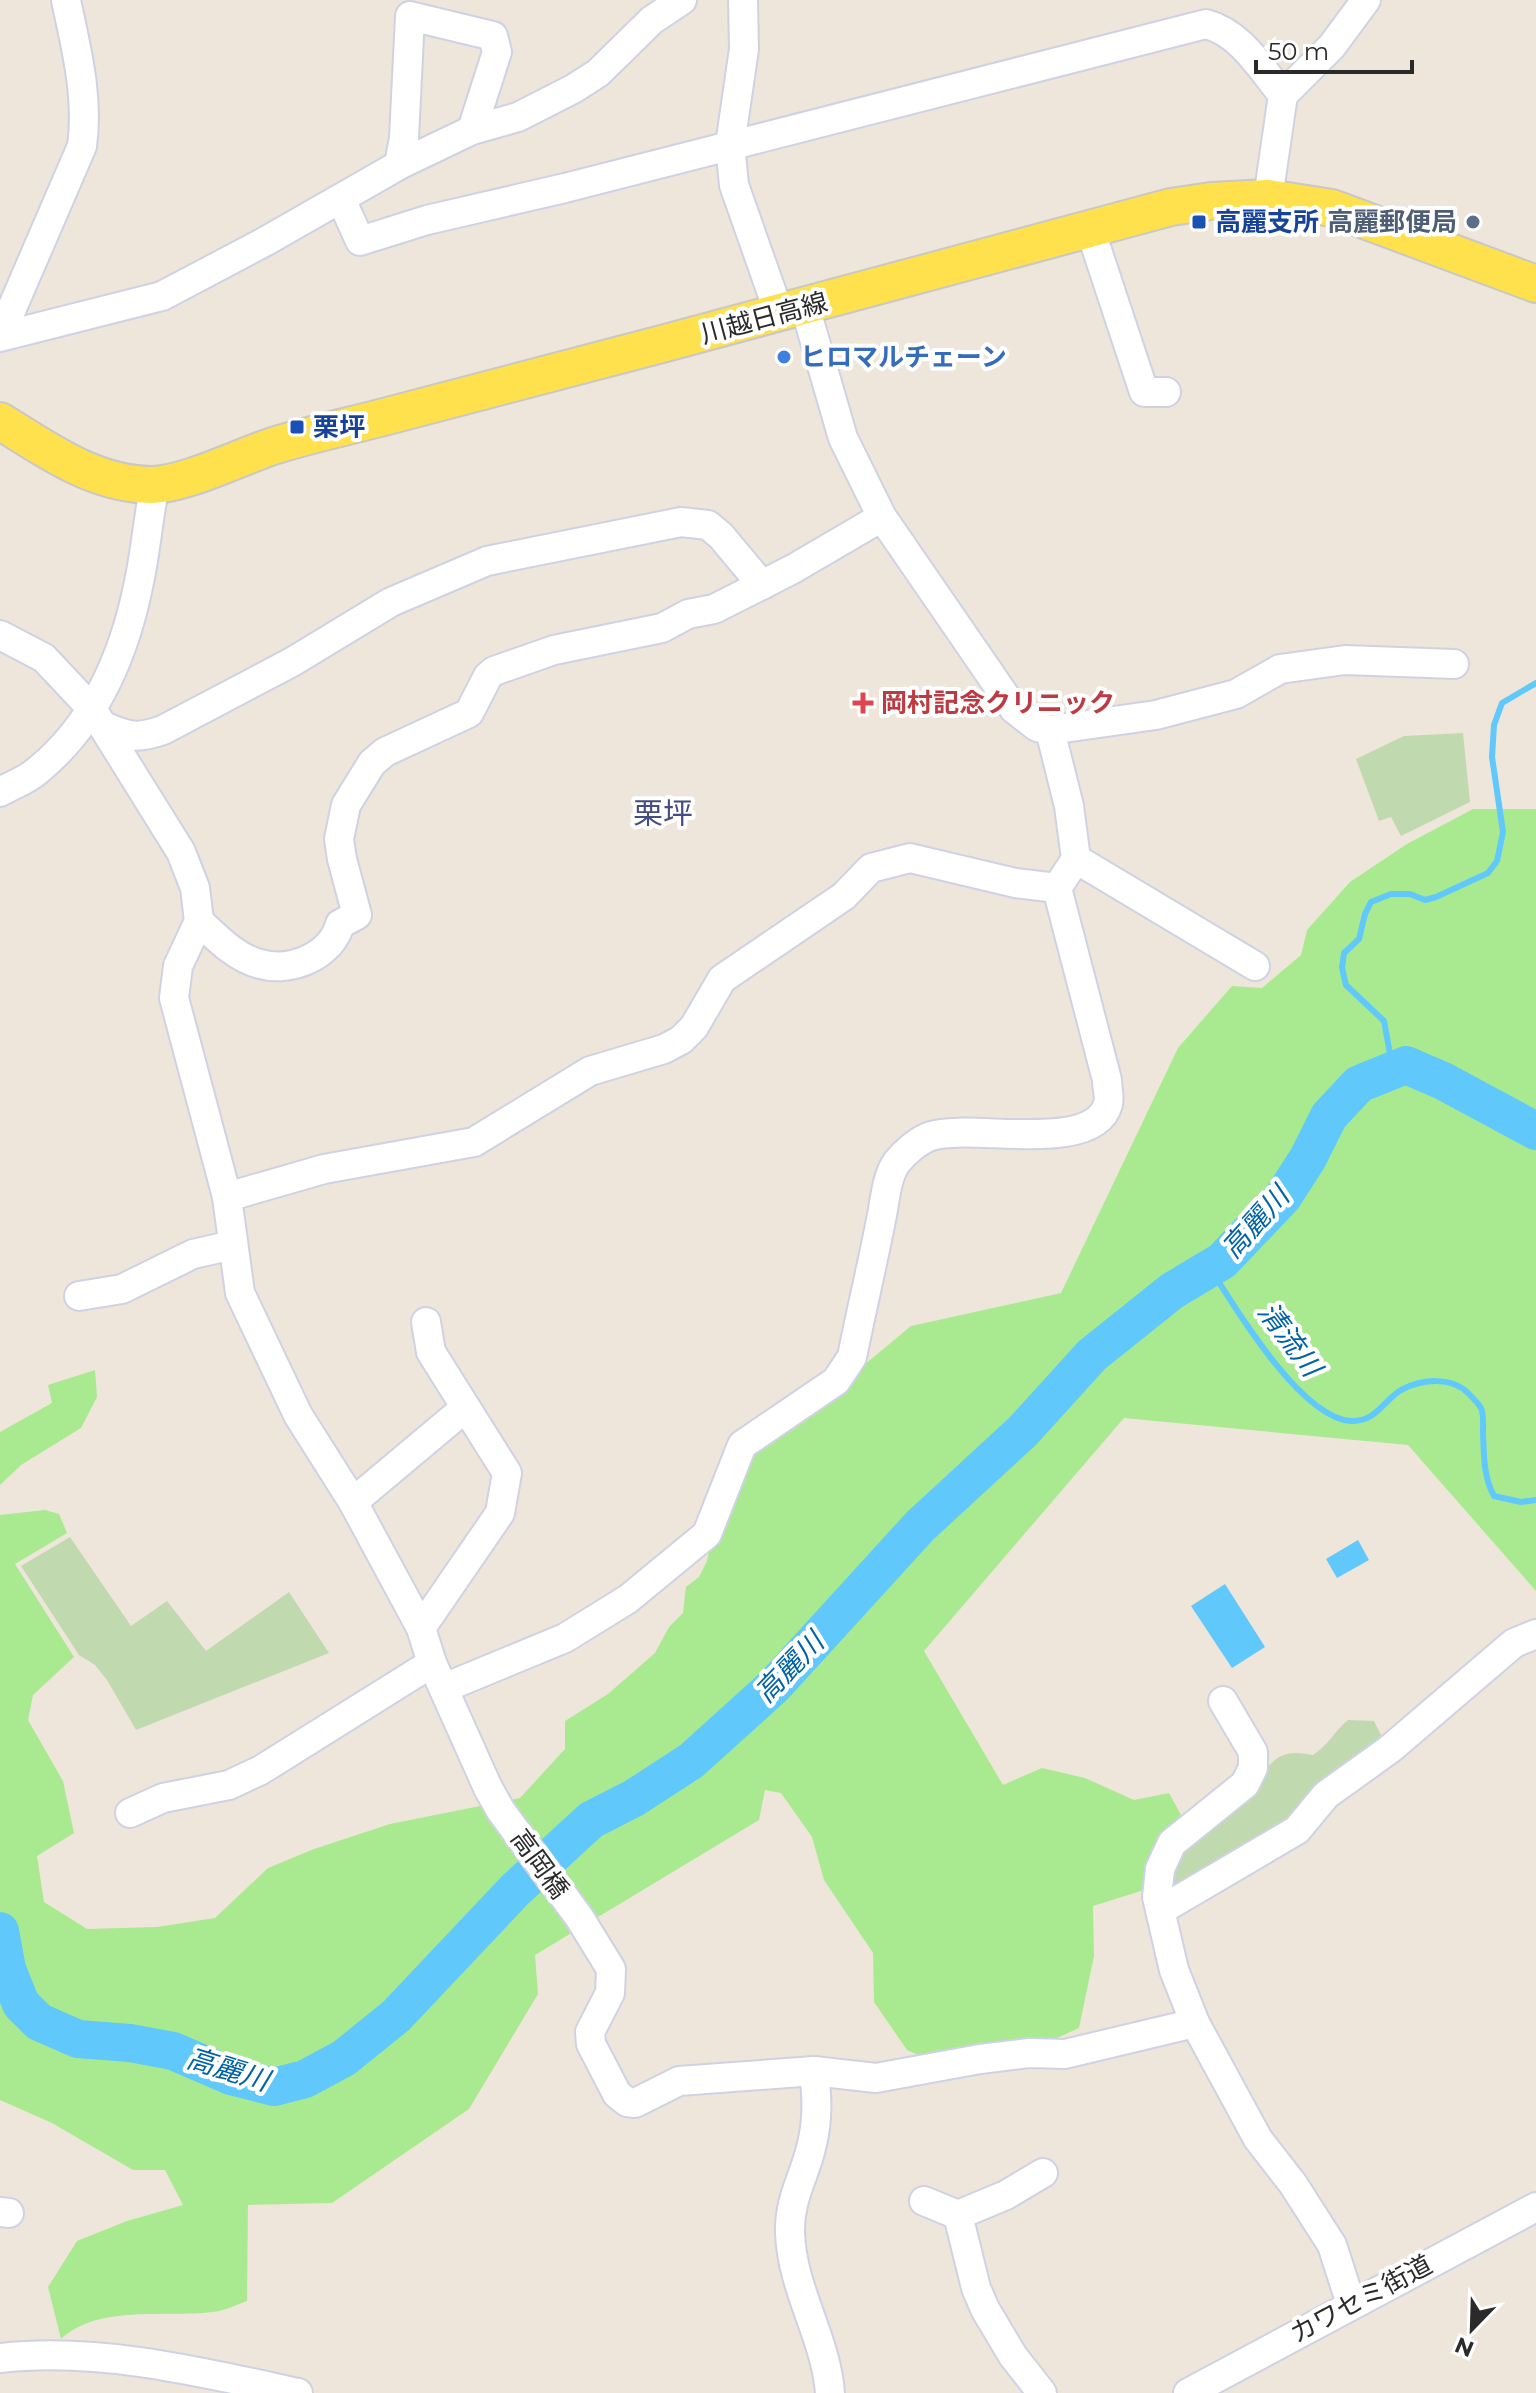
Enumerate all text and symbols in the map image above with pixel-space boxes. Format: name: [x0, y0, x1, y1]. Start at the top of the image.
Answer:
scale bar: [1256, 24, 1412, 74]
text: 50 m: [1268, 37, 1329, 66]
place label: 高麗支所: [1215, 206, 1319, 238]
place label: 高麗郵便局: [1327, 206, 1457, 238]
marker: 高麗支所: [1190, 213, 1208, 231]
marker: 高麗郵便局: [1464, 213, 1482, 231]
street label: 川越日高線: [697, 286, 831, 350]
place label: ヒロマルチェーン: [800, 341, 1007, 373]
marker: ヒロマルチェーン: [775, 348, 793, 366]
place label: 栗坪: [313, 411, 365, 443]
marker: 栗坪: [288, 418, 306, 436]
place label: 岡村記念クリニック: [881, 687, 1115, 719]
marker: 岡村記念クリニック: [852, 692, 874, 714]
district label: 栗坪: [633, 795, 693, 832]
water label: 高麗川: [1214, 1177, 1298, 1265]
water label: 清流川: [1251, 1295, 1331, 1385]
water label: 高麗川: [748, 1623, 832, 1709]
street label: 高岡橋: [504, 1823, 576, 1905]
water label: 高麗川: [183, 2040, 276, 2098]
street label: カワセミ街道: [1285, 2248, 1437, 2350]
north arrow: [1432, 2289, 1512, 2369]
text: N: [1451, 2331, 1478, 2363]

